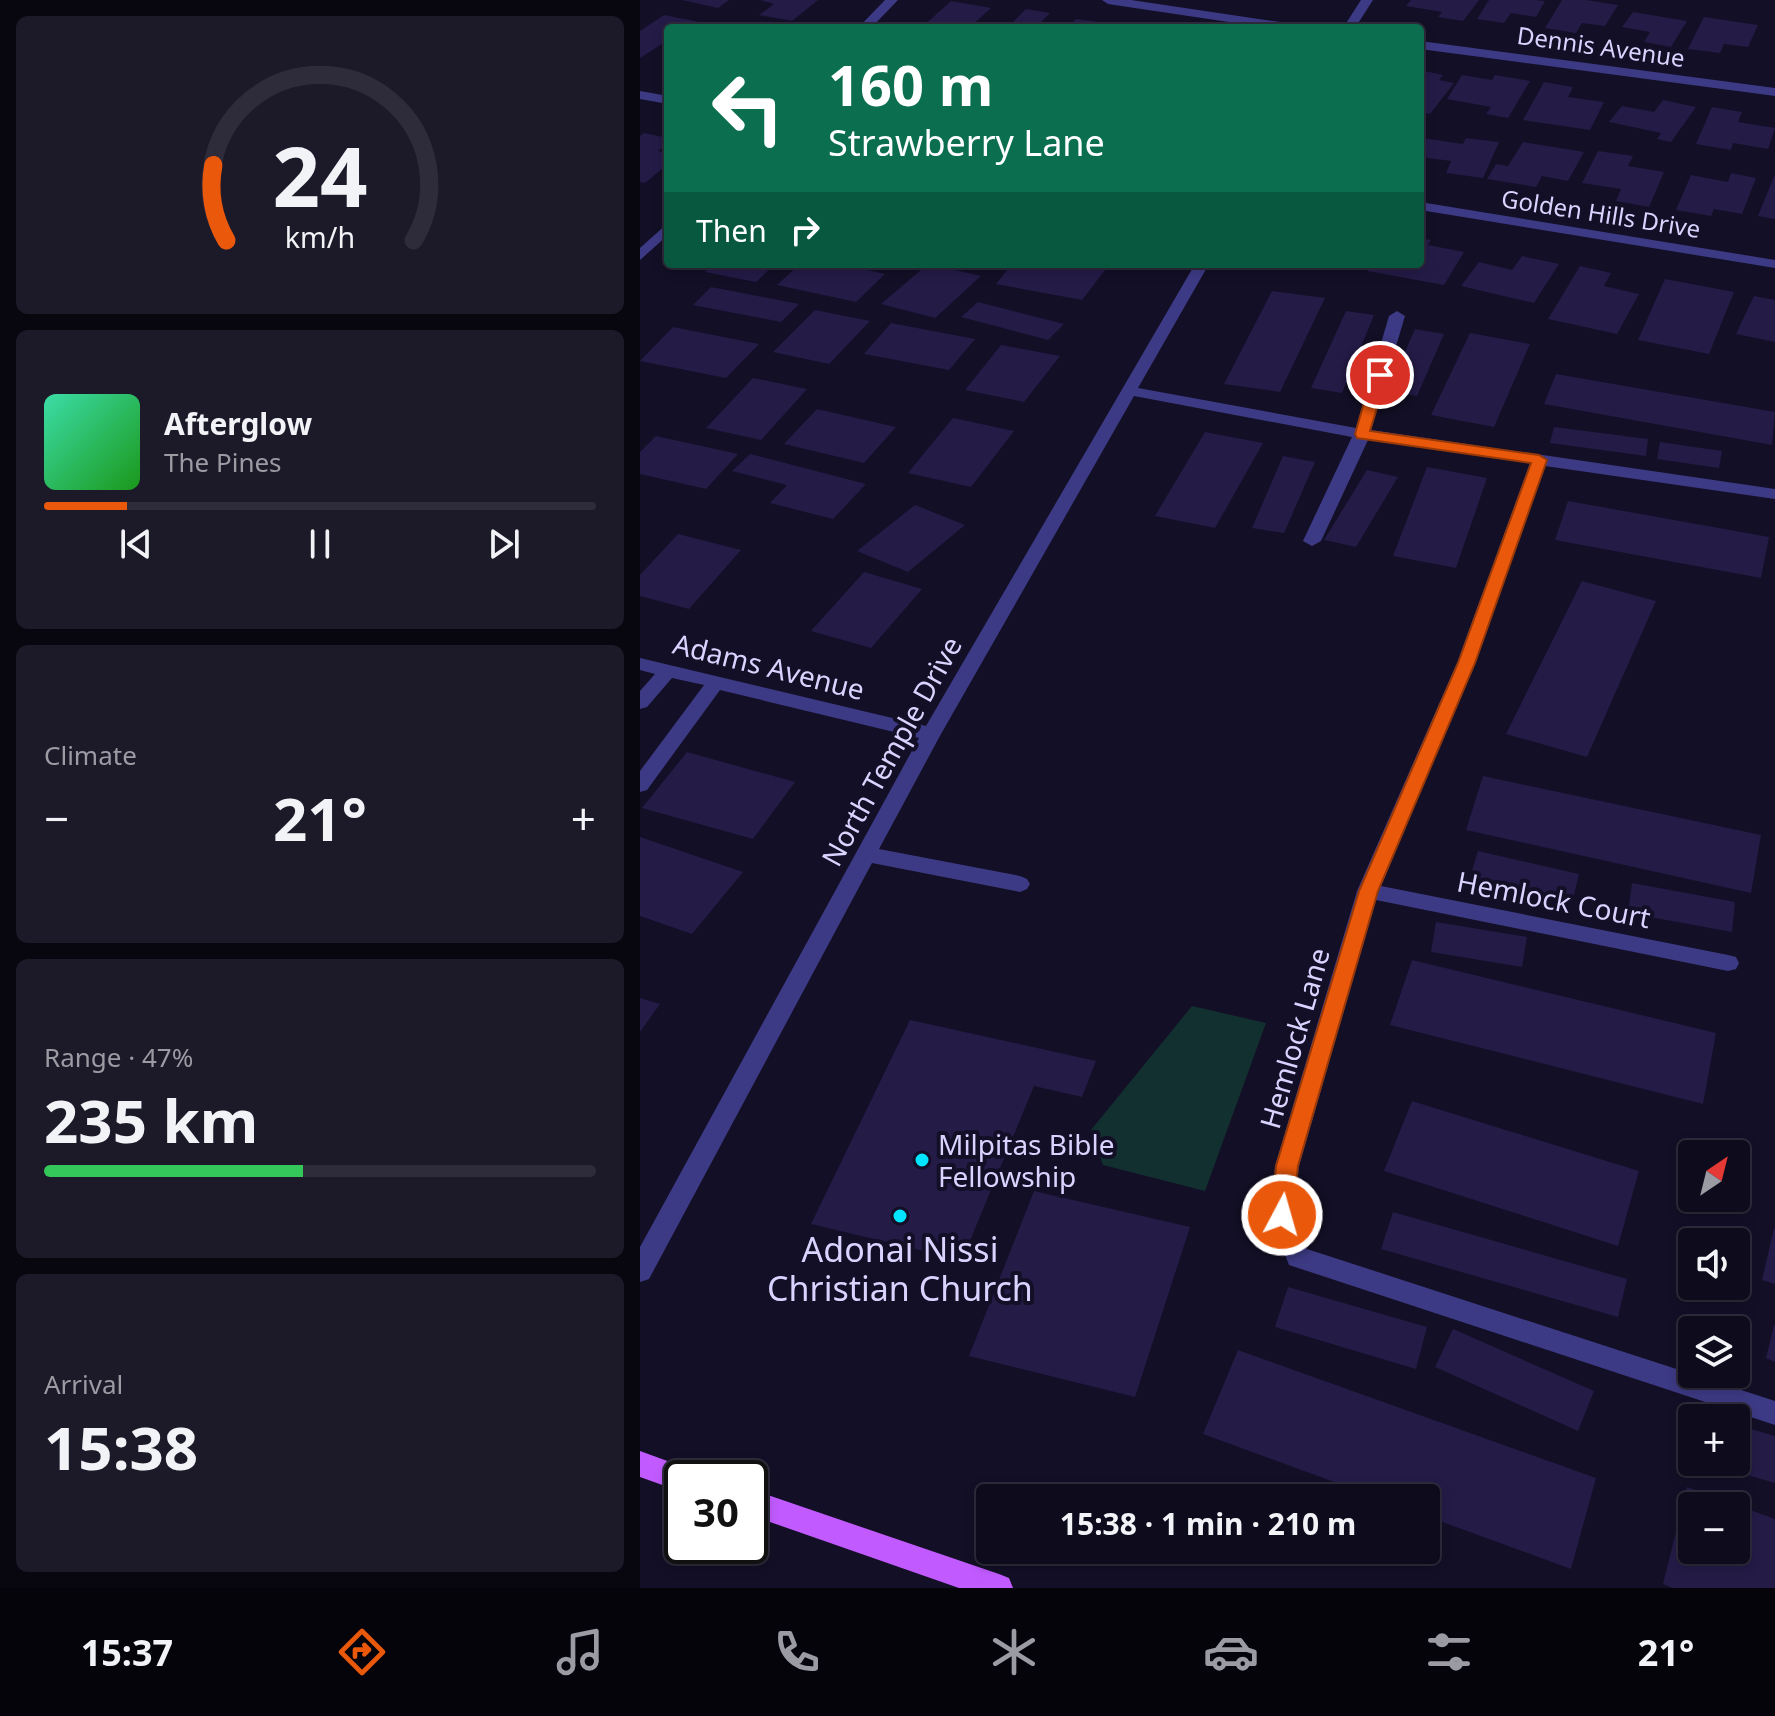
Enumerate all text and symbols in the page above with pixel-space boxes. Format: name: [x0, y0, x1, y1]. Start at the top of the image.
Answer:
street label: Dennis Avenue: [1515, 18, 1687, 74]
text: 160 m: [828, 46, 993, 122]
icon: left: [696, 56, 800, 160]
text: 24: [272, 118, 368, 231]
text: Strawberry Lane: [828, 118, 1105, 167]
street label: Golden Hills Drive: [1499, 181, 1703, 245]
icon: right: [783, 208, 827, 252]
text: Then: [696, 210, 767, 251]
text: km/h: [285, 217, 355, 256]
pin: [1346, 341, 1414, 409]
icon: arrive: [1358, 353, 1402, 397]
text: Afterglow: [164, 403, 312, 444]
text: The Pines: [164, 444, 282, 480]
icon: previous: [114, 522, 158, 566]
icon: pause: [298, 522, 342, 566]
icon: next: [482, 522, 526, 566]
street label: Adams Avenue: [669, 624, 869, 708]
street label: North Temple Drive: [812, 629, 970, 873]
text: Climate: [44, 737, 137, 773]
text: 21°: [273, 777, 367, 859]
text: −: [44, 788, 69, 848]
text: +: [571, 788, 596, 848]
street label: Hemlock Court: [1454, 862, 1654, 936]
street label: Hemlock Lane: [1250, 943, 1338, 1133]
text: Range · 47%: [44, 1039, 193, 1075]
text: 235 km: [44, 1079, 258, 1161]
place label: Milpitas Bible Fellowship: [938, 1125, 1114, 1195]
north arrow: [1678, 1140, 1750, 1212]
map controls: [1678, 1140, 1750, 1564]
marker: Milpitas Bible Fellowship: [913, 1151, 931, 1169]
position arrow: [1240, 1173, 1324, 1257]
marker: Adonai Nissi Christian Church: [891, 1207, 909, 1225]
place label: Adonai Nissi Christian Church: [767, 1226, 1033, 1311]
button: sound: [1678, 1228, 1750, 1300]
button: layers: [1678, 1316, 1750, 1388]
text: Arrival: [44, 1366, 123, 1402]
button: +: [1678, 1404, 1750, 1476]
text: 15:38: [44, 1406, 198, 1488]
speed limit sign: 30: [664, 1460, 768, 1564]
button: −: [1678, 1492, 1750, 1564]
text: 15:38 · 1 min · 210 m: [1060, 1503, 1356, 1544]
icon: directions: [334, 1624, 390, 1680]
icon: music: [552, 1624, 608, 1680]
icon: phone: [769, 1624, 825, 1680]
icon: climate: [986, 1624, 1042, 1680]
icon: car: [1203, 1624, 1259, 1680]
icon: filters: [1421, 1624, 1477, 1680]
text: 15:37: [81, 1628, 173, 1677]
text: 21°: [1638, 1628, 1694, 1677]

